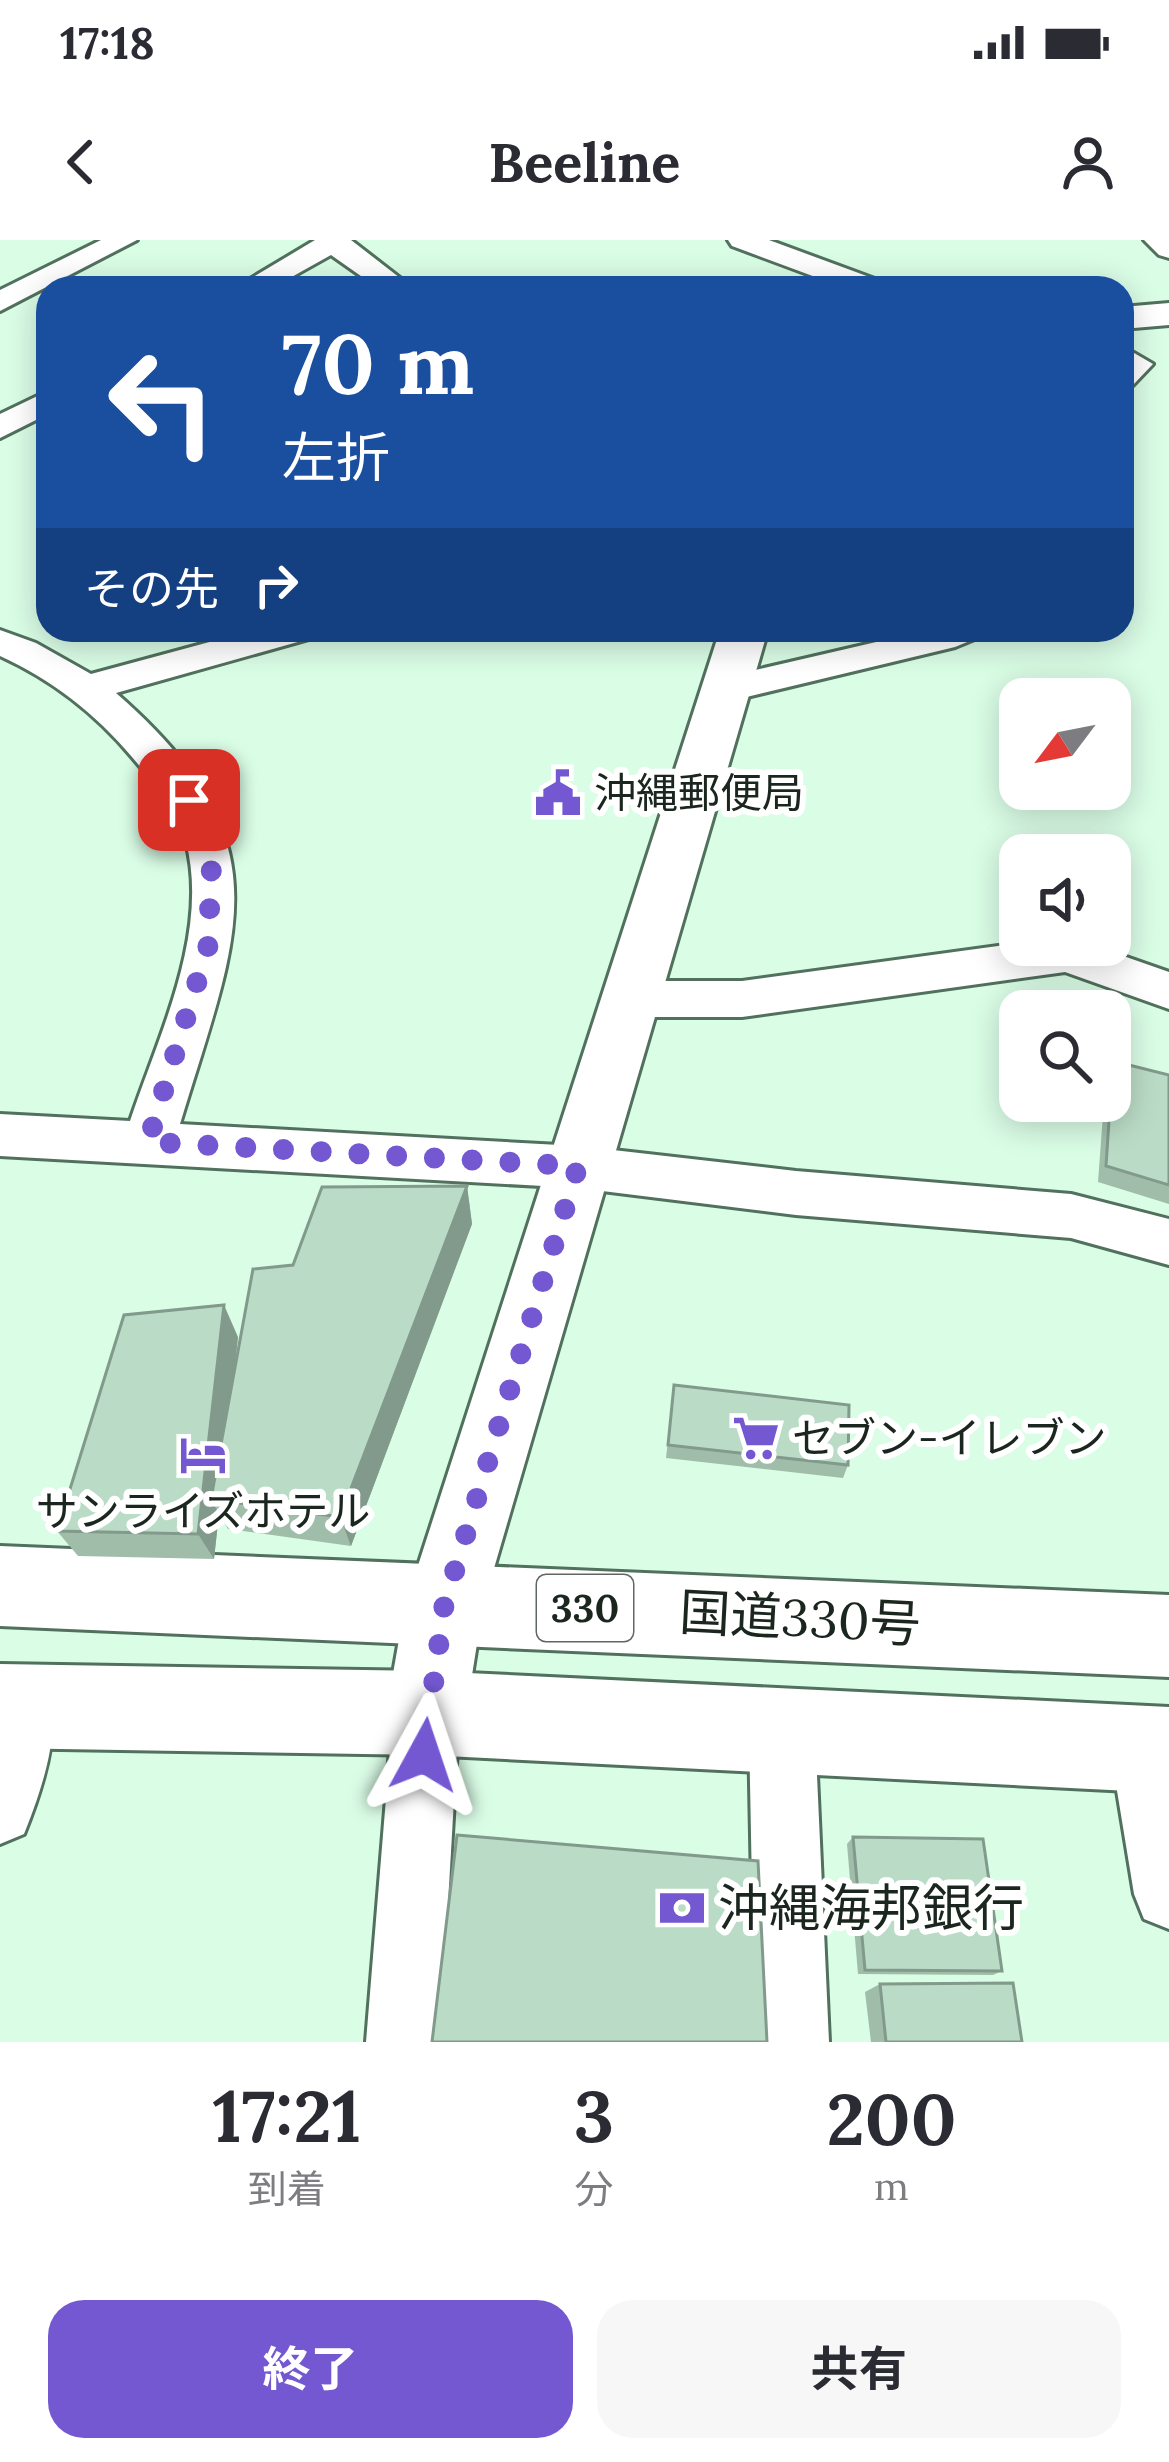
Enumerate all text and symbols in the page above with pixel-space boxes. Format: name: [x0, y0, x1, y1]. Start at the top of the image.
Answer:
text: 17:18: [60, 14, 155, 71]
text: Beeline: [489, 128, 680, 197]
icon: back: [48, 129, 114, 195]
icon: person: [1055, 129, 1121, 195]
text: 70 m: [282, 309, 474, 417]
icon: left: [84, 324, 240, 480]
text: 左折: [282, 423, 390, 492]
icon: right: [243, 552, 309, 618]
text: その先: [84, 560, 219, 617]
north arrow: [999, 678, 1131, 810]
map controls: [999, 678, 1131, 1122]
pin: [138, 749, 240, 851]
place label: 沖縄郵便局: [594, 766, 804, 820]
icon: arrive: [156, 767, 222, 833]
public building icon: 沖縄郵便局: [533, 768, 583, 818]
button: sound: [999, 834, 1131, 966]
button: search: [999, 990, 1131, 1122]
place label: セブン-イレブン: [792, 1411, 1107, 1465]
supermarket icon: セブン-イレブン: [731, 1413, 781, 1463]
hotel icon: サンライズホテル: [178, 1430, 228, 1480]
place label: サンライズホテル: [36, 1484, 370, 1538]
road number: 330: [537, 1575, 633, 1641]
street label: 国道330号: [678, 1579, 922, 1656]
position arrow: [361, 1692, 487, 1818]
place label: 沖縄海邦銀行: [718, 1875, 1024, 1940]
bank icon: 沖縄海邦銀行: [657, 1883, 707, 1933]
text: 17:21: [213, 2070, 361, 2162]
text: 3: [574, 2070, 614, 2162]
text: 200: [826, 2073, 956, 2165]
text: m: [874, 2161, 909, 2211]
text: 到着: [248, 2164, 326, 2214]
text: 分: [574, 2164, 613, 2214]
button: 終了: [48, 2300, 573, 2438]
button: 共有: [597, 2300, 1121, 2438]

